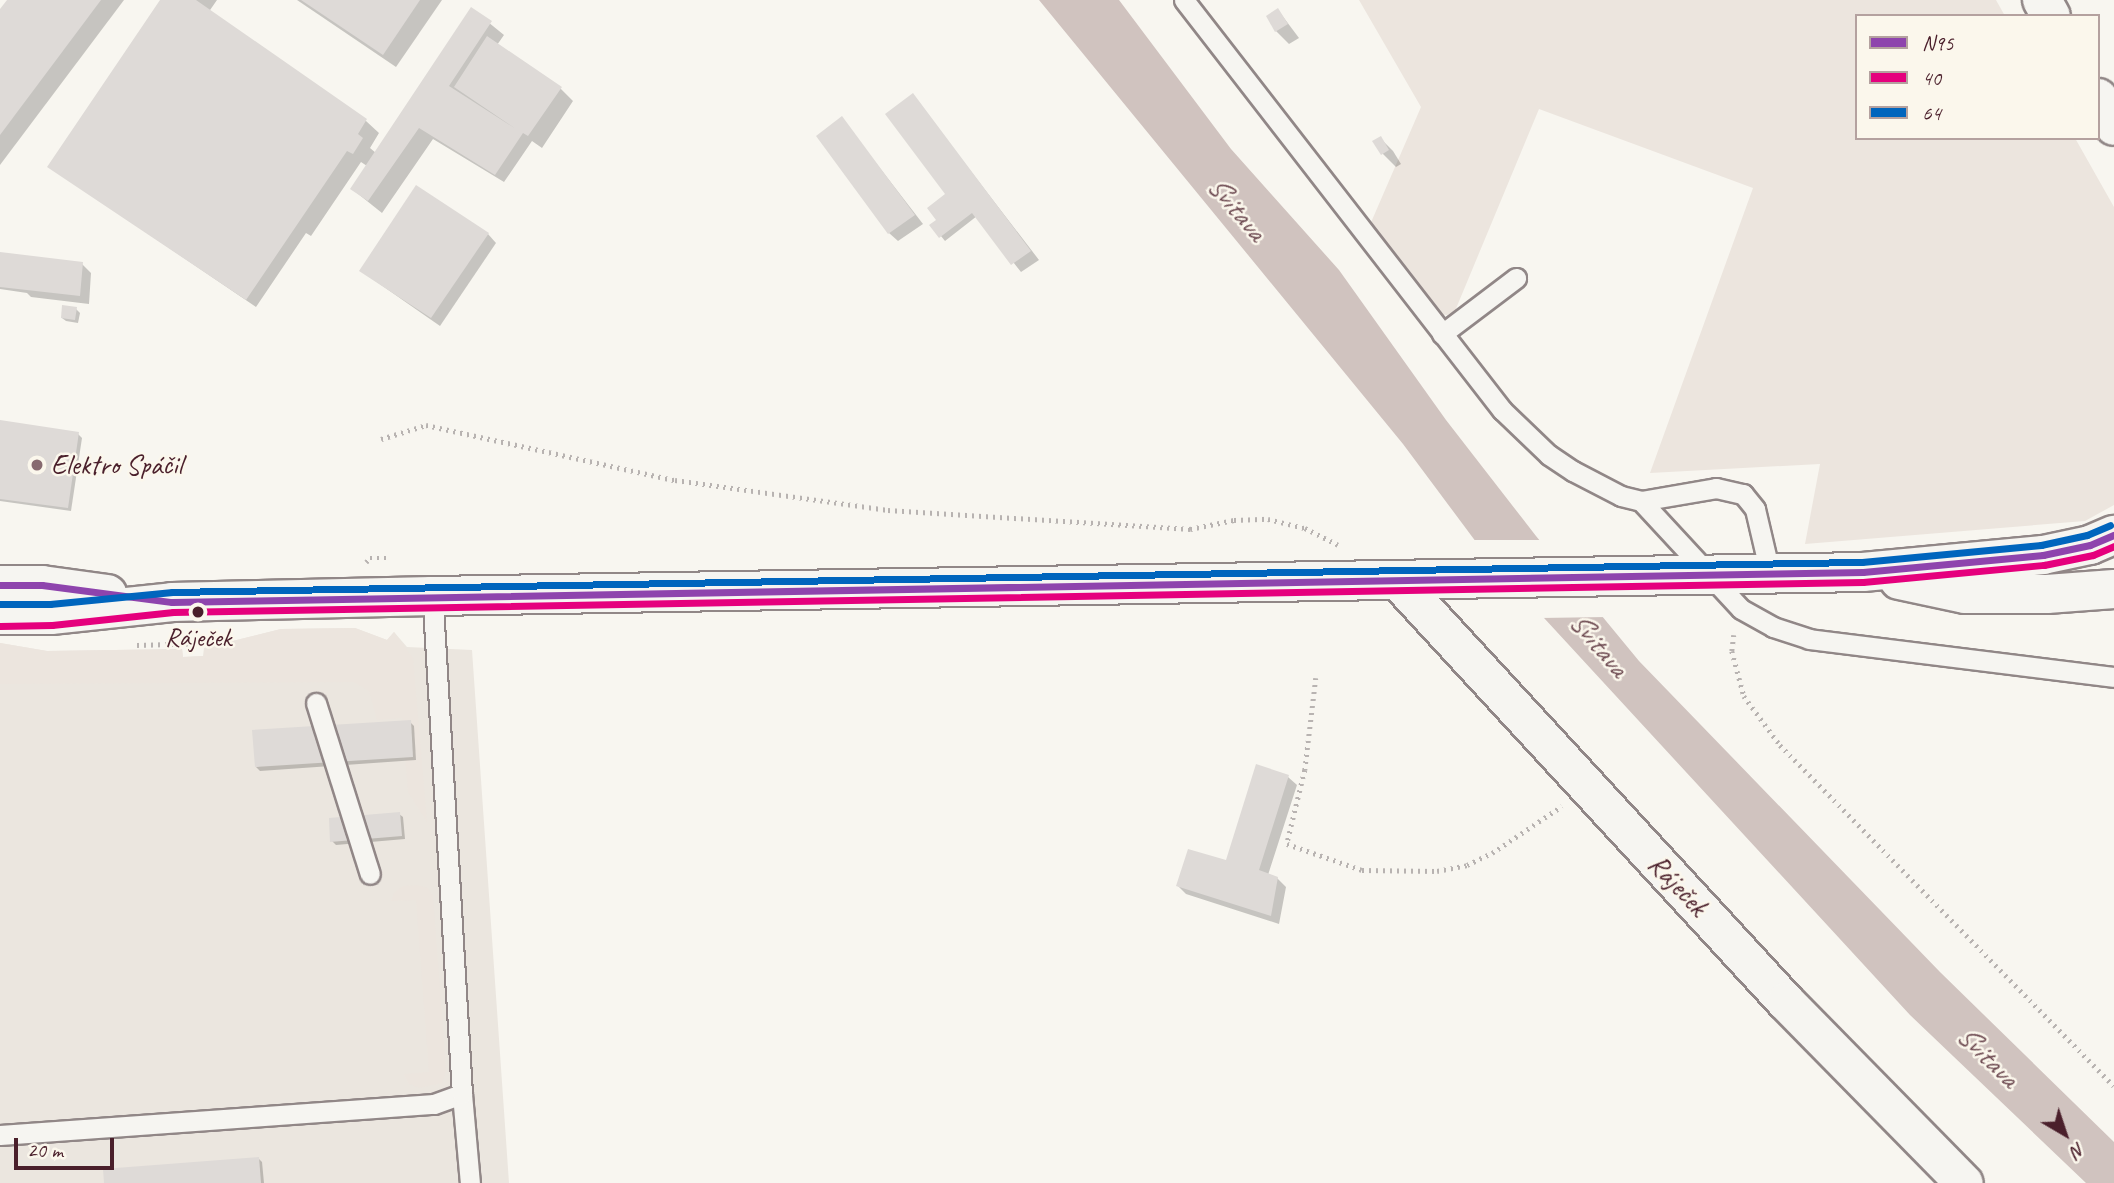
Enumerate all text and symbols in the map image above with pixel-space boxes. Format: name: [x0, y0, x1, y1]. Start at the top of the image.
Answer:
legend: [1855, 14, 2100, 140]
text: N95: [1922, 30, 1953, 56]
text: 40: [1922, 65, 1941, 91]
text: 64: [1922, 100, 1941, 126]
water label: Svitava: [1200, 168, 1274, 248]
place label: Elektro Spáčil: [51, 448, 182, 482]
marker: Elektro Spáčil: [29, 457, 45, 473]
water label: Svitava: [1562, 604, 1636, 684]
marker: Ráječek: [191, 605, 205, 619]
place label: Ráječek: [165, 622, 231, 654]
street label: Ráječek: [1641, 847, 1715, 923]
water label: Svitava: [1949, 1017, 2027, 1095]
north arrow: [2030, 1099, 2100, 1169]
scale bar: [18, 1124, 117, 1168]
text: 20 m: [27, 1137, 63, 1163]
text: N: [2066, 1137, 2090, 1163]

